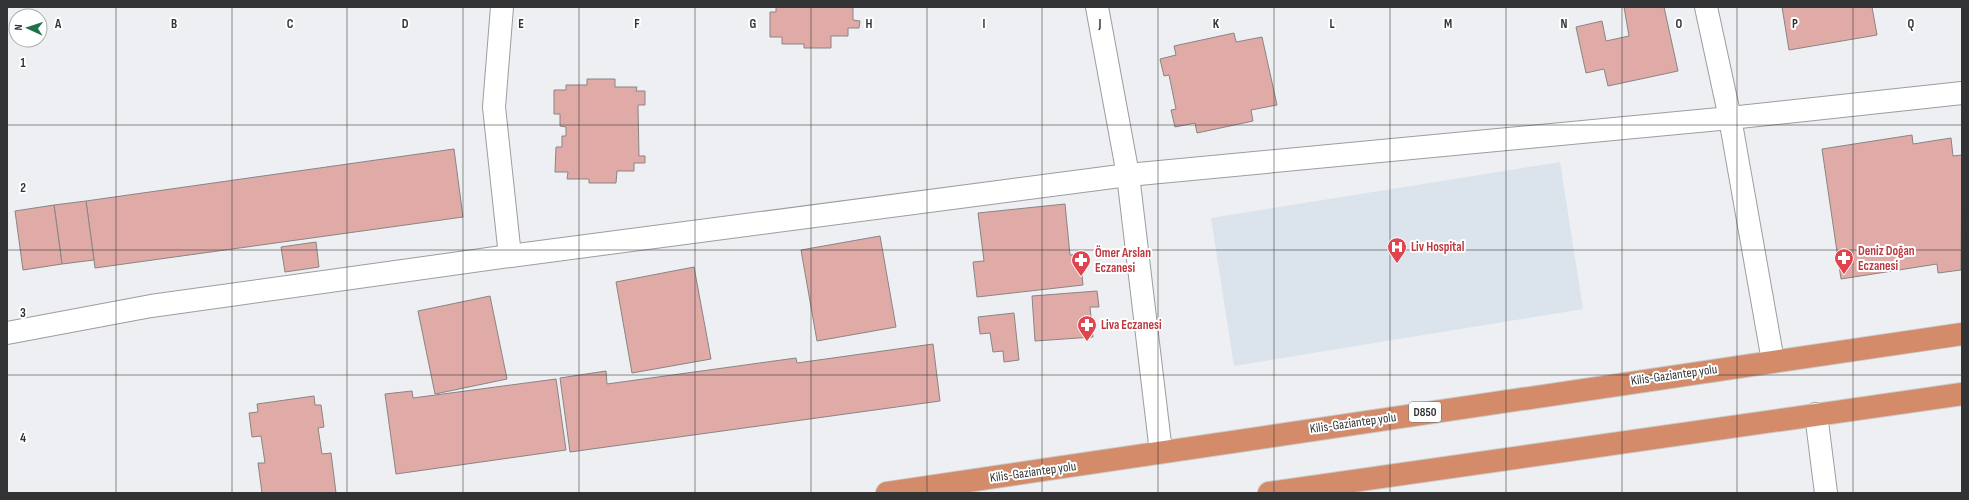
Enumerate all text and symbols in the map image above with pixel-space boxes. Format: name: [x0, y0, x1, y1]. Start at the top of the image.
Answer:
north arrow: [8, 8, 48, 48]
text: A: [54, 16, 62, 32]
text: B: [171, 16, 177, 32]
text: C: [287, 16, 294, 32]
text: D: [402, 16, 409, 32]
text: E: [518, 16, 524, 32]
text: F: [634, 16, 640, 32]
text: G: [750, 16, 757, 32]
text: H: [866, 16, 873, 32]
text: I: [983, 16, 986, 32]
text: J: [1098, 16, 1102, 32]
text: K: [1213, 16, 1220, 32]
text: L: [1329, 16, 1335, 32]
text: M: [1444, 16, 1452, 32]
text: N: [1561, 16, 1568, 32]
text: O: [1676, 16, 1683, 32]
text: P: [1792, 16, 1798, 32]
text: Q: [1908, 16, 1915, 32]
text: N: [12, 24, 25, 31]
text: 1: [20, 55, 26, 71]
text: 2: [20, 180, 26, 196]
hospital icon: Liv Hospital: [1386, 236, 1408, 264]
place label: Liv Hospital: [1411, 239, 1465, 255]
place label: Deniz Doğan Eczanesi: [1858, 243, 1915, 274]
place label: Ömer Arslan Eczanesi: [1095, 245, 1151, 276]
pharmacy icon: Deniz Doğan Eczanesi: [1833, 247, 1855, 275]
pharmacy icon: Ömer Arslan Eczanesi: [1070, 249, 1092, 277]
text: 3: [20, 305, 26, 321]
pharmacy icon: Liva Eczanesi: [1076, 314, 1098, 342]
place label: Liva Eczanesi: [1101, 317, 1162, 333]
street label: Kilis-Gaziantep yolu: [1630, 361, 1718, 389]
road number: D850: [1409, 402, 1441, 422]
street label: Kilis-Gaziantep yolu: [1309, 409, 1397, 437]
text: 4: [20, 430, 26, 446]
street label: Kilis-Gaziantep yolu: [989, 458, 1077, 486]

